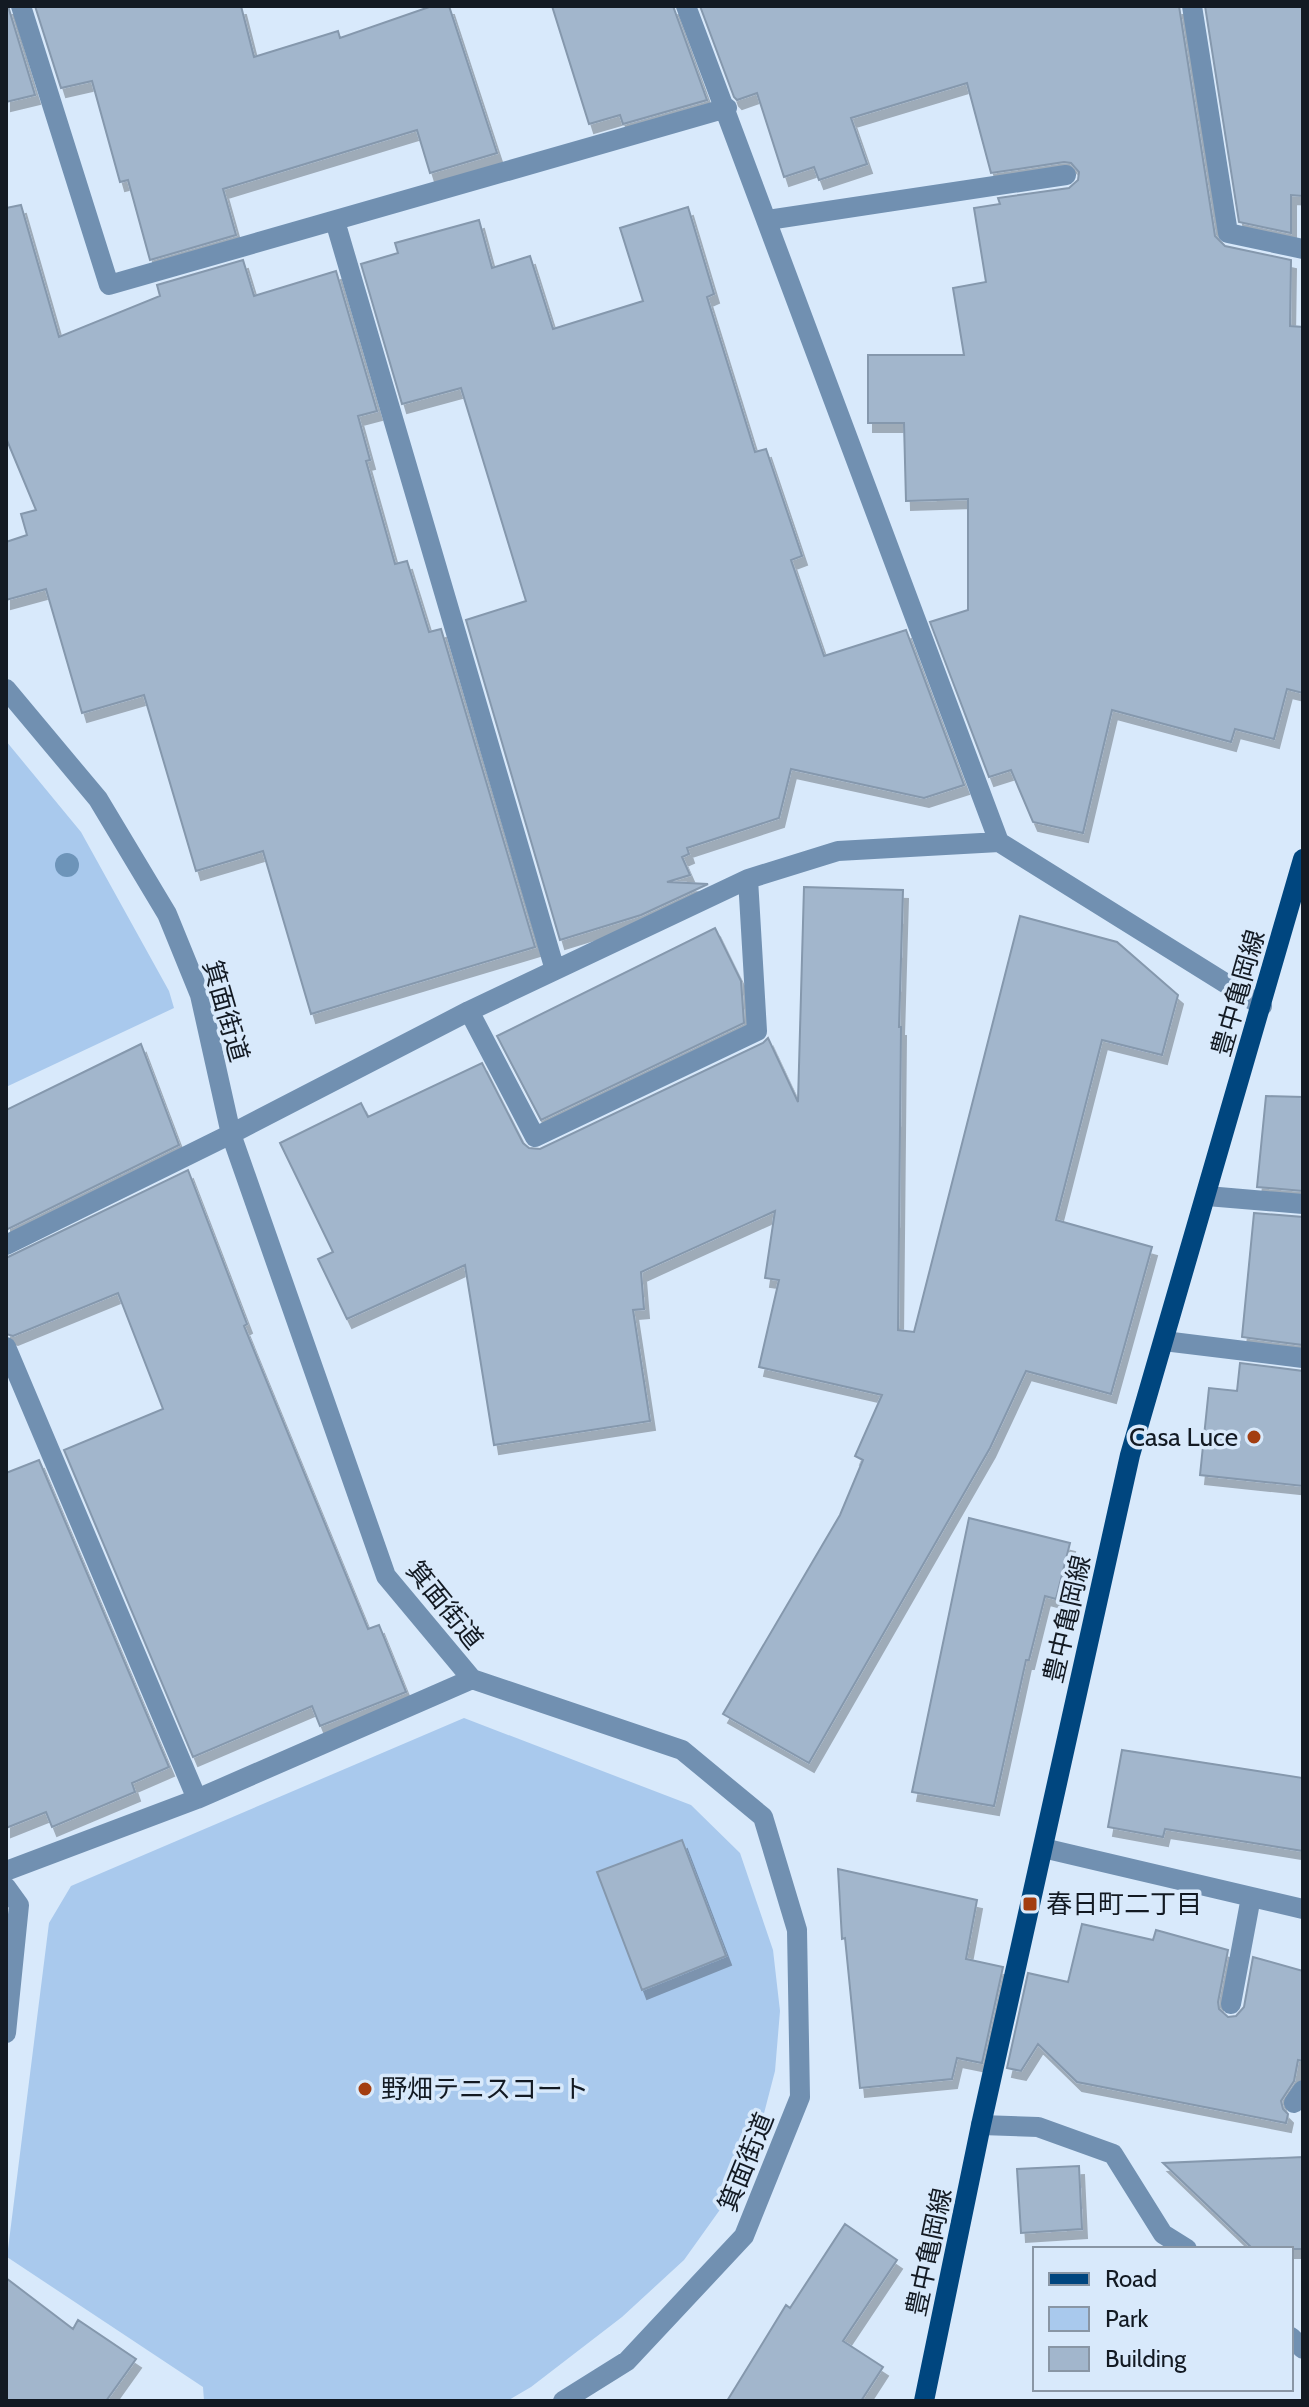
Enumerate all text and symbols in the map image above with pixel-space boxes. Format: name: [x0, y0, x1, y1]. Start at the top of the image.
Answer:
street label: 豊中亀岡線: [1205, 926, 1271, 1060]
street label: 箕面街道: [196, 957, 256, 1065]
place label: Casa Luce: [1129, 1421, 1238, 1453]
marker: Casa Luce: [1245, 1428, 1263, 1446]
street label: 豊中亀岡線: [1037, 1552, 1097, 1686]
street label: 箕面街道: [400, 1555, 490, 1655]
place label: 春日町二丁目: [1046, 1888, 1202, 1920]
marker: 春日町二丁目: [1021, 1895, 1039, 1913]
place label: 野畑テニスコート: [381, 2073, 589, 2105]
marker: 野畑テニスコート: [356, 2080, 374, 2098]
street label: 箕面街道: [712, 2108, 780, 2216]
street label: 豊中亀岡線: [900, 2185, 958, 2319]
legend: [1033, 2247, 1293, 2391]
text: Road: [1105, 2264, 1157, 2293]
text: Park: [1105, 2304, 1148, 2333]
text: Building: [1105, 2344, 1187, 2373]

